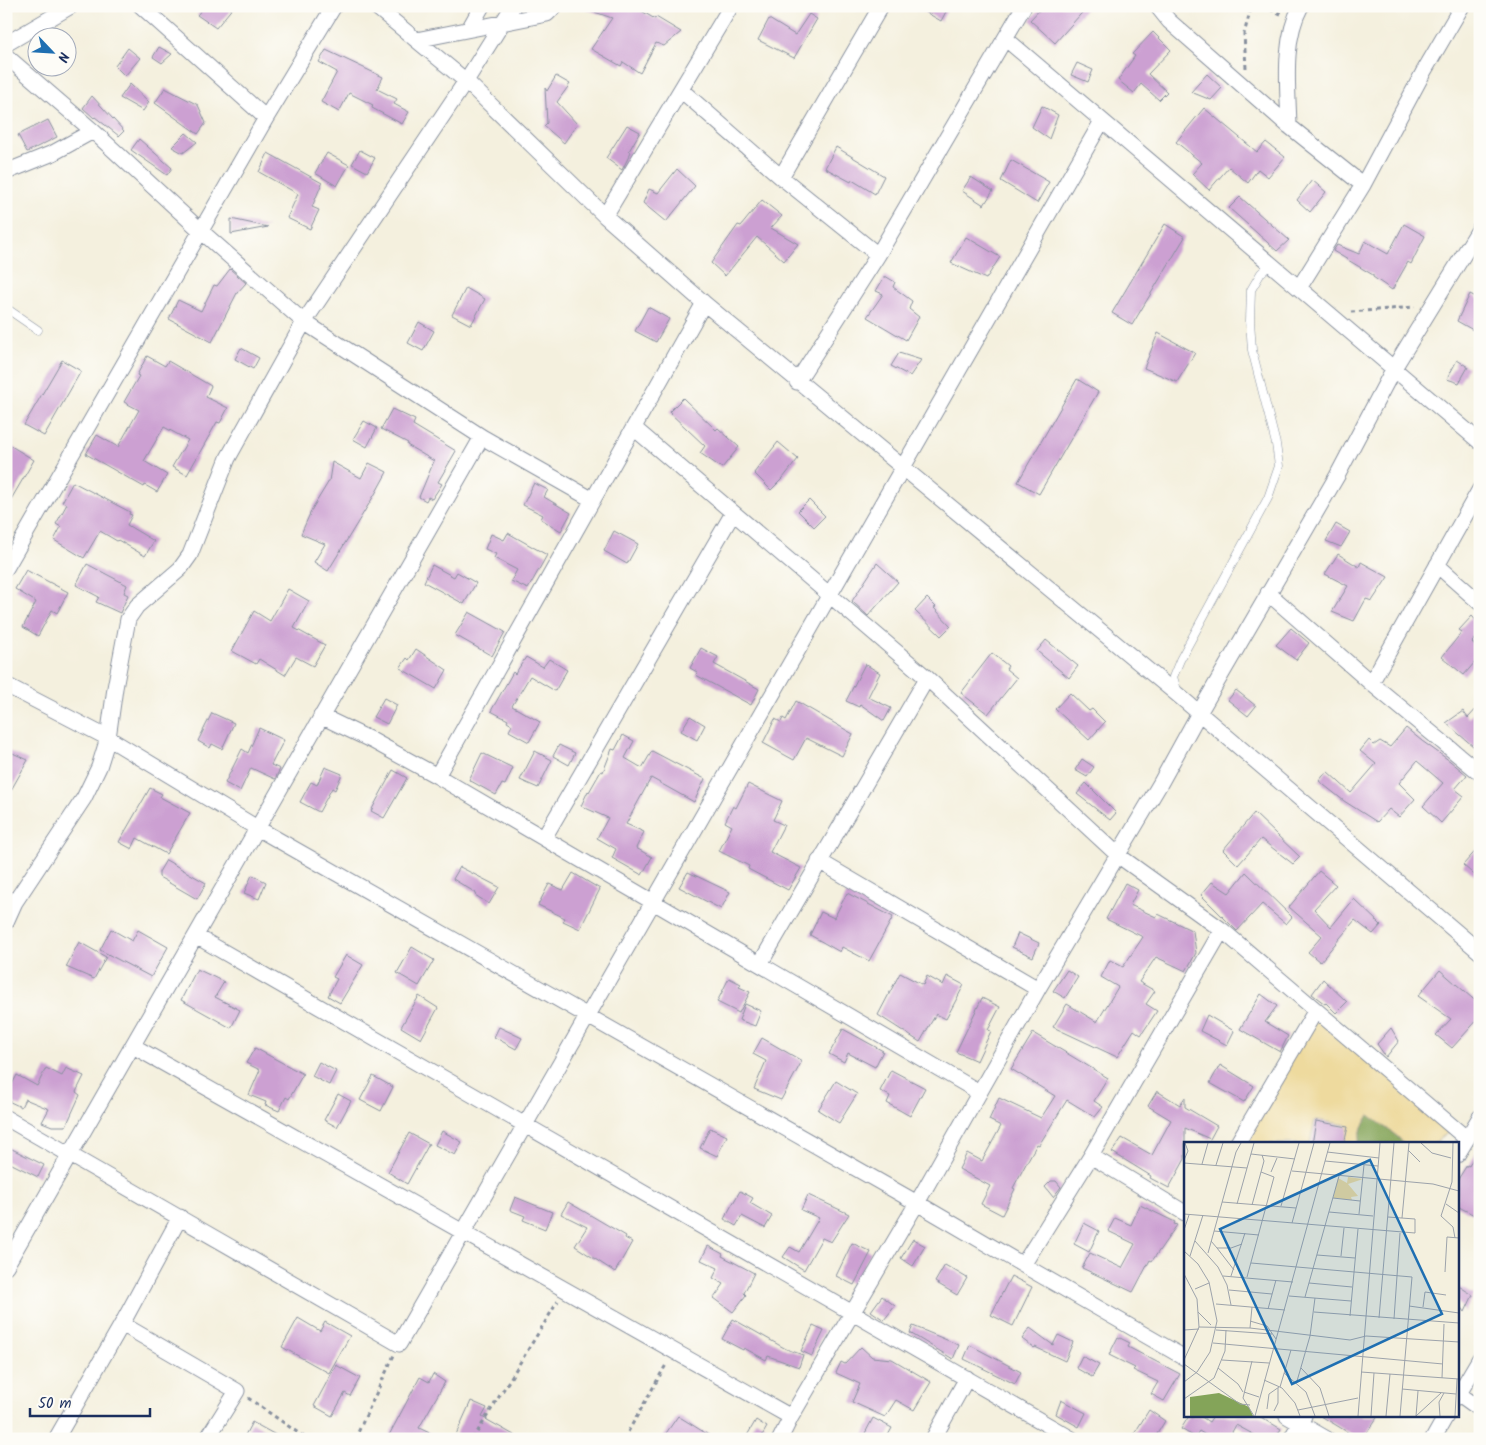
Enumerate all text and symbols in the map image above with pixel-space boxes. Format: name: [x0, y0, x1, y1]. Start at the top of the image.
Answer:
north arrow: [28, 28, 78, 78]
text: N: [51, 48, 75, 66]
inset map: [1184, 1142, 1458, 1418]
scale bar: [30, 1385, 150, 1417]
text: 50 m: [38, 1392, 72, 1416]

